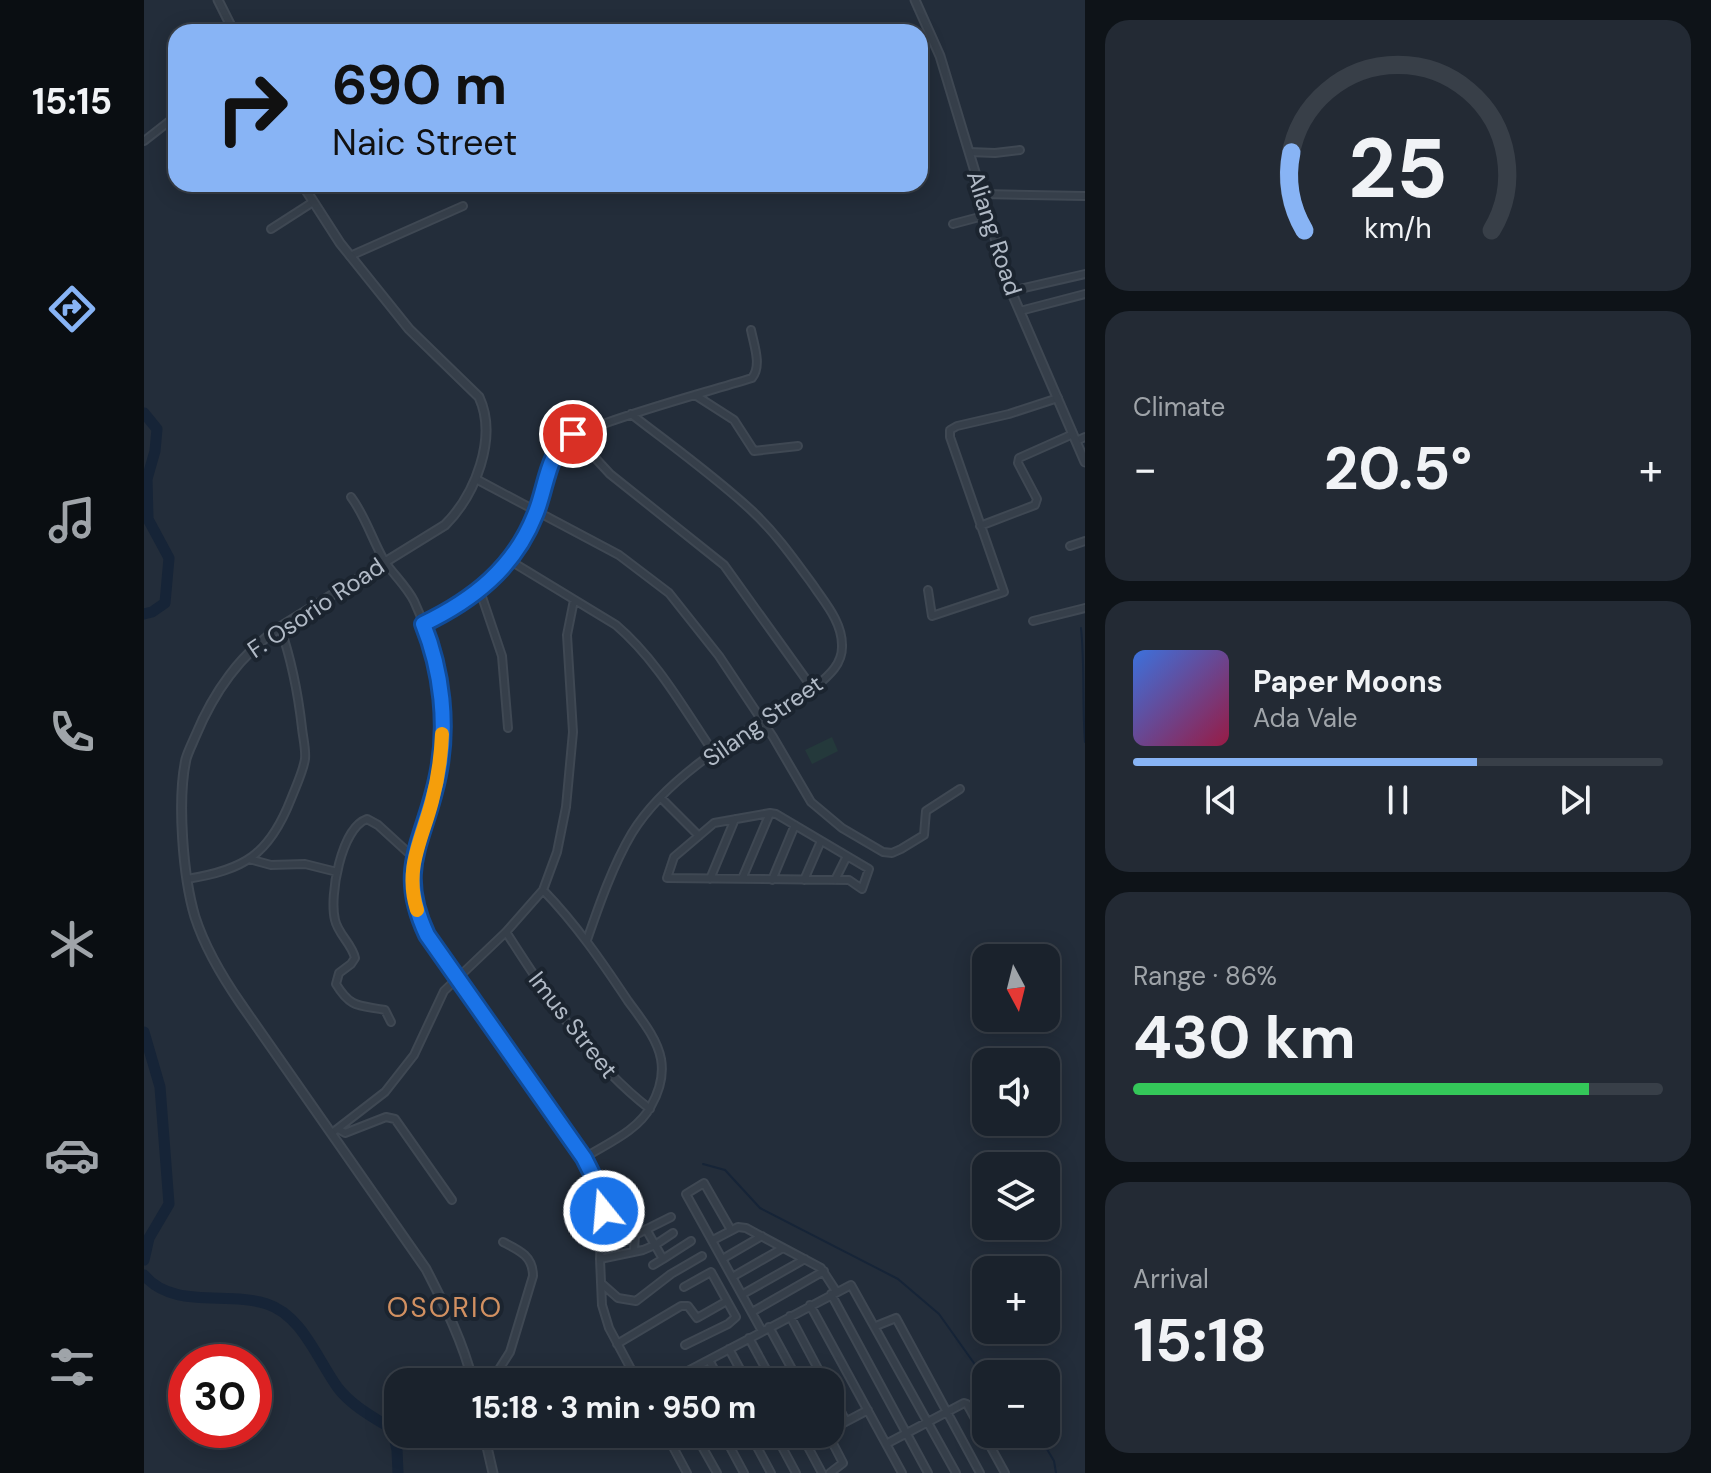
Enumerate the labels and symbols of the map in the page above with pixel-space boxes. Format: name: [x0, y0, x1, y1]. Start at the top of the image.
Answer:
street label: Aliang Road: [960, 166, 1029, 299]
pin: [539, 400, 607, 468]
street label: F. Osorio Road: [241, 550, 390, 665]
street label: Silang Street: [697, 668, 829, 773]
north arrow: [972, 944, 1060, 1032]
street label: Imus Street: [522, 965, 625, 1084]
position arrow: [562, 1169, 646, 1253]
district label: OSORIO: [387, 1289, 503, 1326]
speed limit sign: 30: [168, 1344, 272, 1448]

